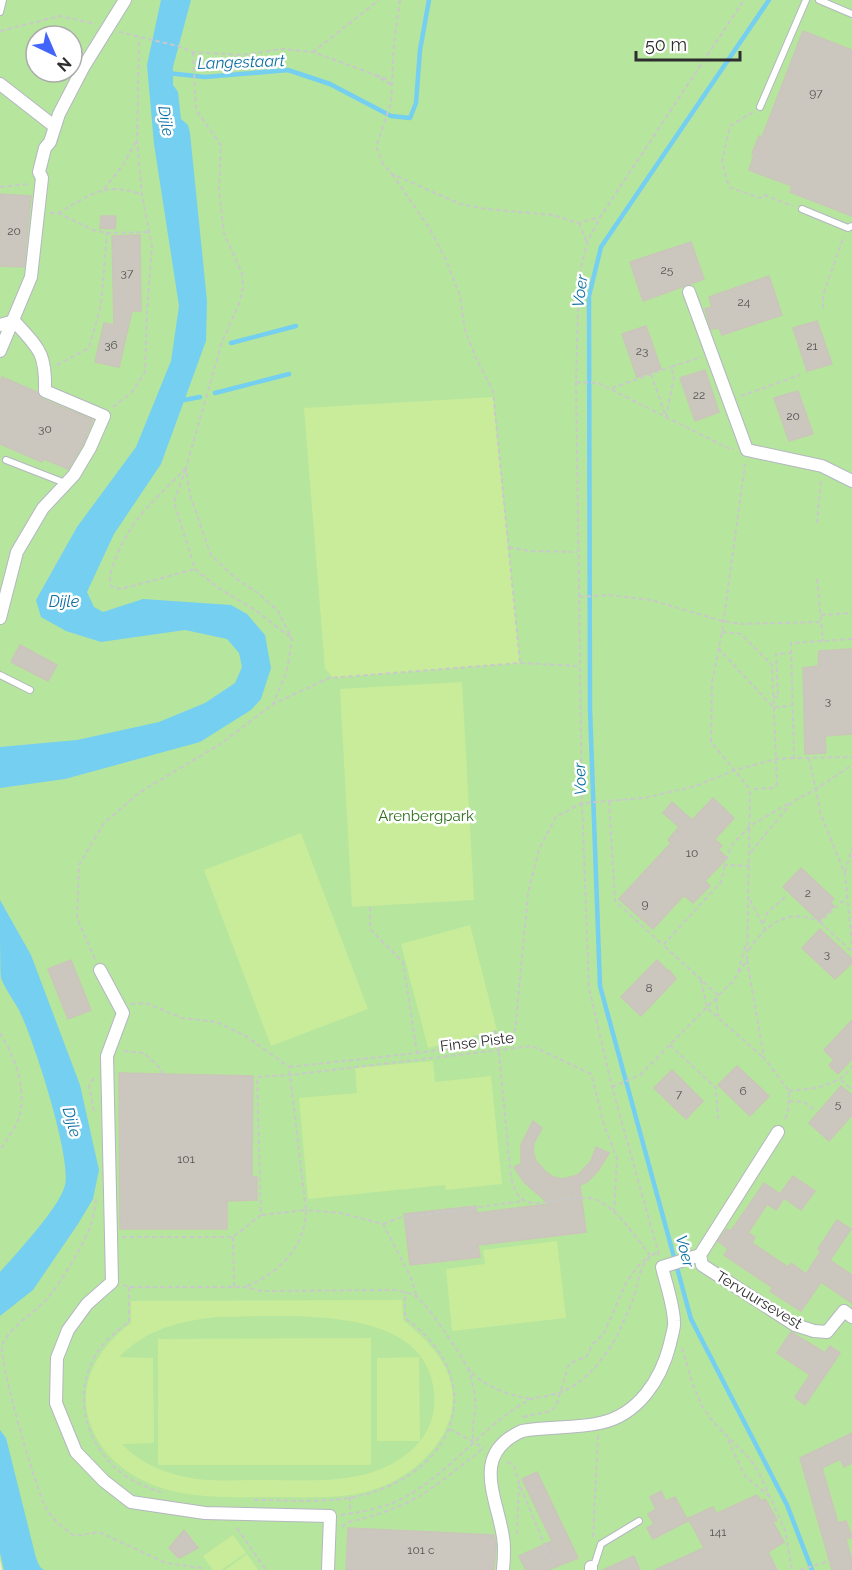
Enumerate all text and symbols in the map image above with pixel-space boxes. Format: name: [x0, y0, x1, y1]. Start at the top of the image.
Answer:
north arrow: [24, 24, 84, 84]
scale bar: [636, 24, 740, 62]
text: 50 m: [645, 34, 687, 55]
water label: Langestaart: [197, 51, 286, 73]
text: N: [53, 53, 75, 76]
house number: 97: [809, 86, 823, 100]
water label: Dijle: [154, 104, 178, 138]
house number: 20: [7, 224, 21, 238]
house number: 25: [661, 263, 674, 277]
house number: 37: [121, 266, 134, 280]
water label: Voer: [568, 273, 592, 308]
house number: 24: [738, 295, 751, 309]
house number: 36: [104, 338, 118, 352]
house number: 21: [806, 339, 818, 353]
house number: 23: [636, 344, 648, 358]
house number: 22: [693, 388, 705, 402]
house number: 20: [786, 409, 800, 423]
house number: 30: [38, 422, 52, 436]
water label: Dijle: [49, 592, 80, 611]
house number: 3: [825, 694, 831, 708]
water label: Voer: [570, 762, 590, 796]
park label: Arenbergpark: [378, 807, 474, 825]
house number: 10: [686, 846, 698, 860]
house number: 2: [805, 886, 811, 900]
house number: 9: [641, 897, 649, 911]
house number: 3: [824, 947, 830, 961]
house number: 8: [645, 981, 653, 995]
street label: Finse Piste: [439, 1029, 515, 1055]
house number: 6: [739, 1084, 747, 1098]
house number: 7: [676, 1087, 683, 1101]
house number: 5: [835, 1097, 842, 1111]
water label: Dijle: [59, 1105, 85, 1140]
house number: 101: [177, 1152, 195, 1166]
water label: Voer: [672, 1233, 699, 1270]
street label: Tervuursevest: [713, 1267, 805, 1333]
house number: 141: [710, 1525, 726, 1539]
house number: 101 c: [407, 1543, 435, 1557]

